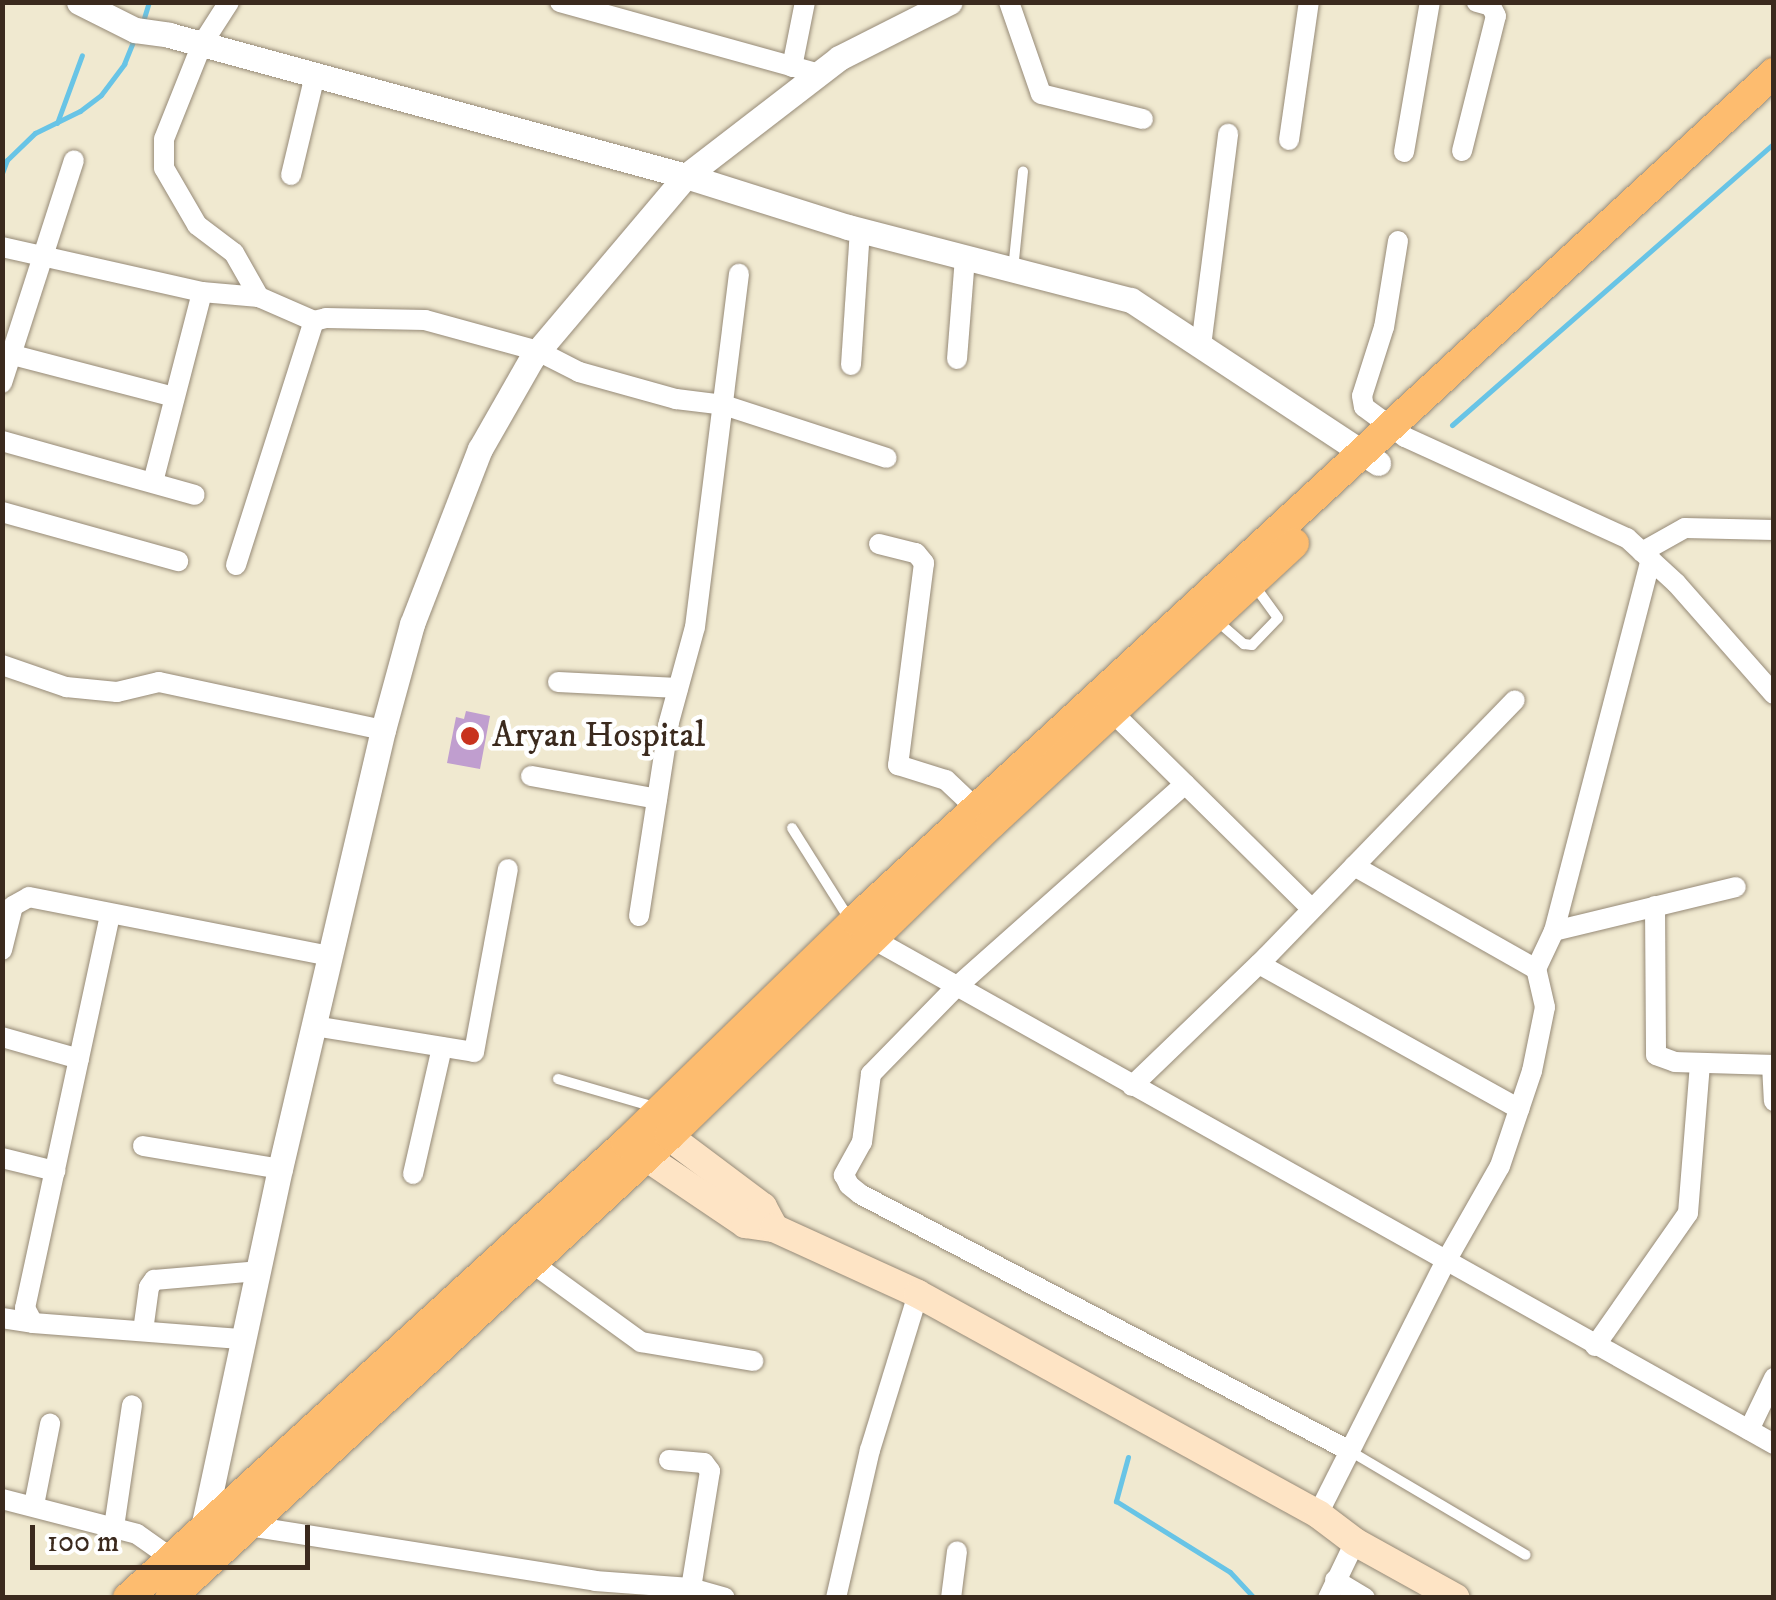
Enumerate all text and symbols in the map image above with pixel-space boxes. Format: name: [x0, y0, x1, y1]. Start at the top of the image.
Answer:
place label: Aryan Hospital: [492, 715, 705, 757]
marker: Aryan Hospital: [457, 723, 483, 749]
scale bar: [35, 1505, 315, 1567]
text: 100 m: [47, 1524, 119, 1561]

